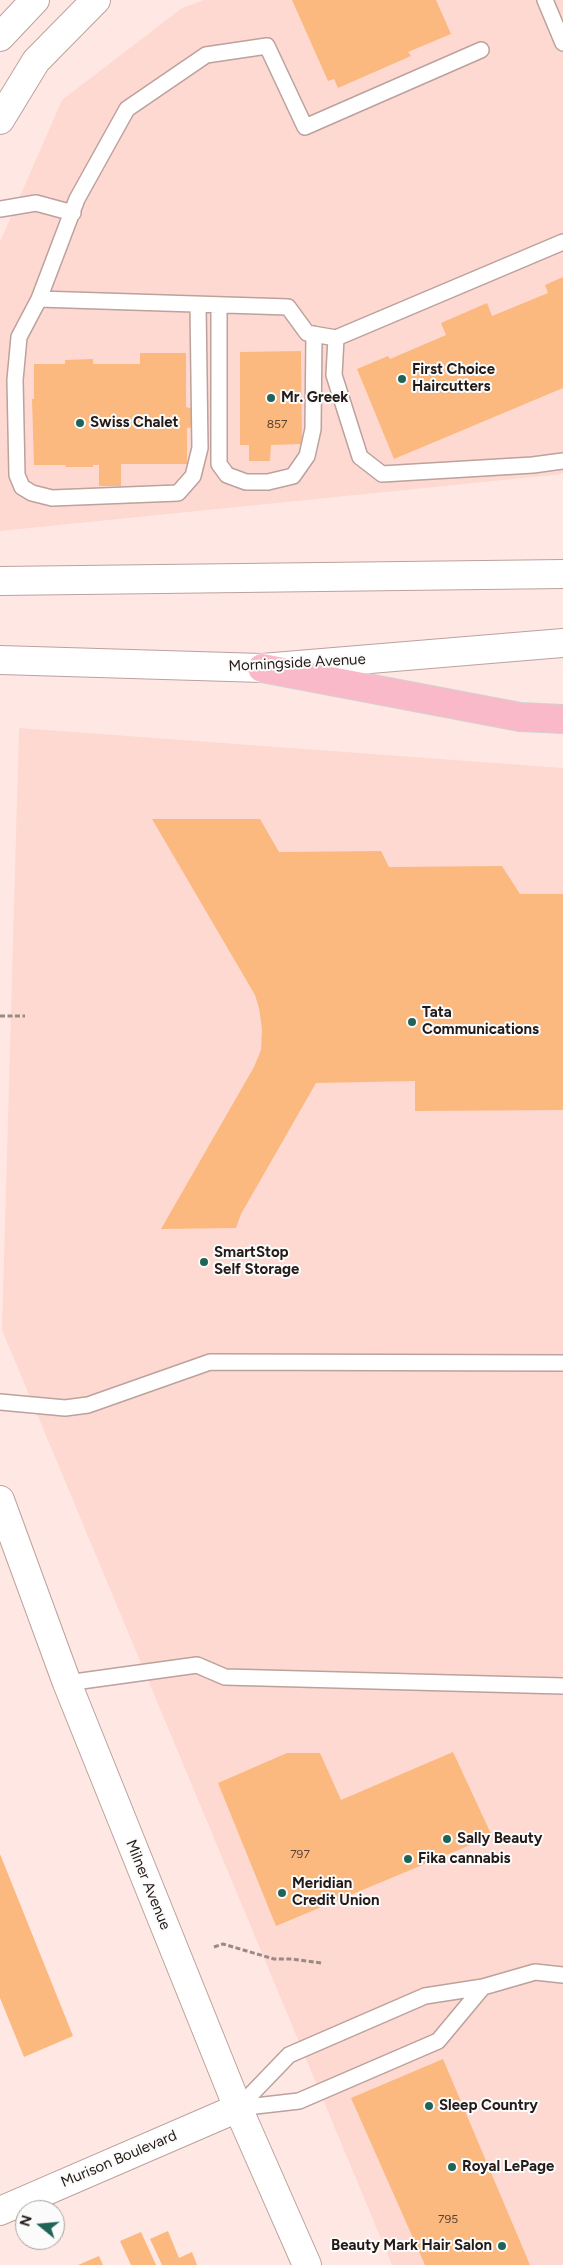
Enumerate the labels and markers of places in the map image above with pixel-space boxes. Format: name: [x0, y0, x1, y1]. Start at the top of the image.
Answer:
place label: First Choice Haircutters: [412, 361, 495, 396]
marker: First Choice Haircutters: [396, 373, 408, 385]
place label: Mr. Greek: [281, 389, 348, 407]
marker: Mr. Greek: [265, 392, 277, 404]
place label: Swiss Chalet: [90, 414, 179, 432]
marker: Swiss Chalet: [74, 417, 86, 429]
place label: Tata Communications: [422, 1004, 539, 1039]
marker: Tata Communications: [406, 1016, 418, 1028]
place label: SmartStop Self Storage: [214, 1244, 299, 1279]
marker: SmartStop Self Storage: [198, 1256, 210, 1268]
place label: Sally Beauty: [457, 1830, 542, 1848]
marker: Sally Beauty: [441, 1833, 453, 1845]
place label: Fika cannabis: [418, 1850, 511, 1868]
marker: Fika cannabis: [402, 1853, 414, 1865]
place label: Meridian Credit Union: [292, 1875, 380, 1910]
marker: Meridian Credit Union: [276, 1887, 288, 1899]
place label: Sleep Country: [439, 2097, 538, 2115]
marker: Sleep Country: [423, 2100, 435, 2112]
place label: Royal LePage: [462, 2158, 554, 2176]
marker: Royal LePage: [446, 2161, 458, 2173]
place label: Beauty Mark Hair Salon: [331, 2237, 492, 2255]
marker: Beauty Mark Hair Salon: [496, 2240, 508, 2252]

